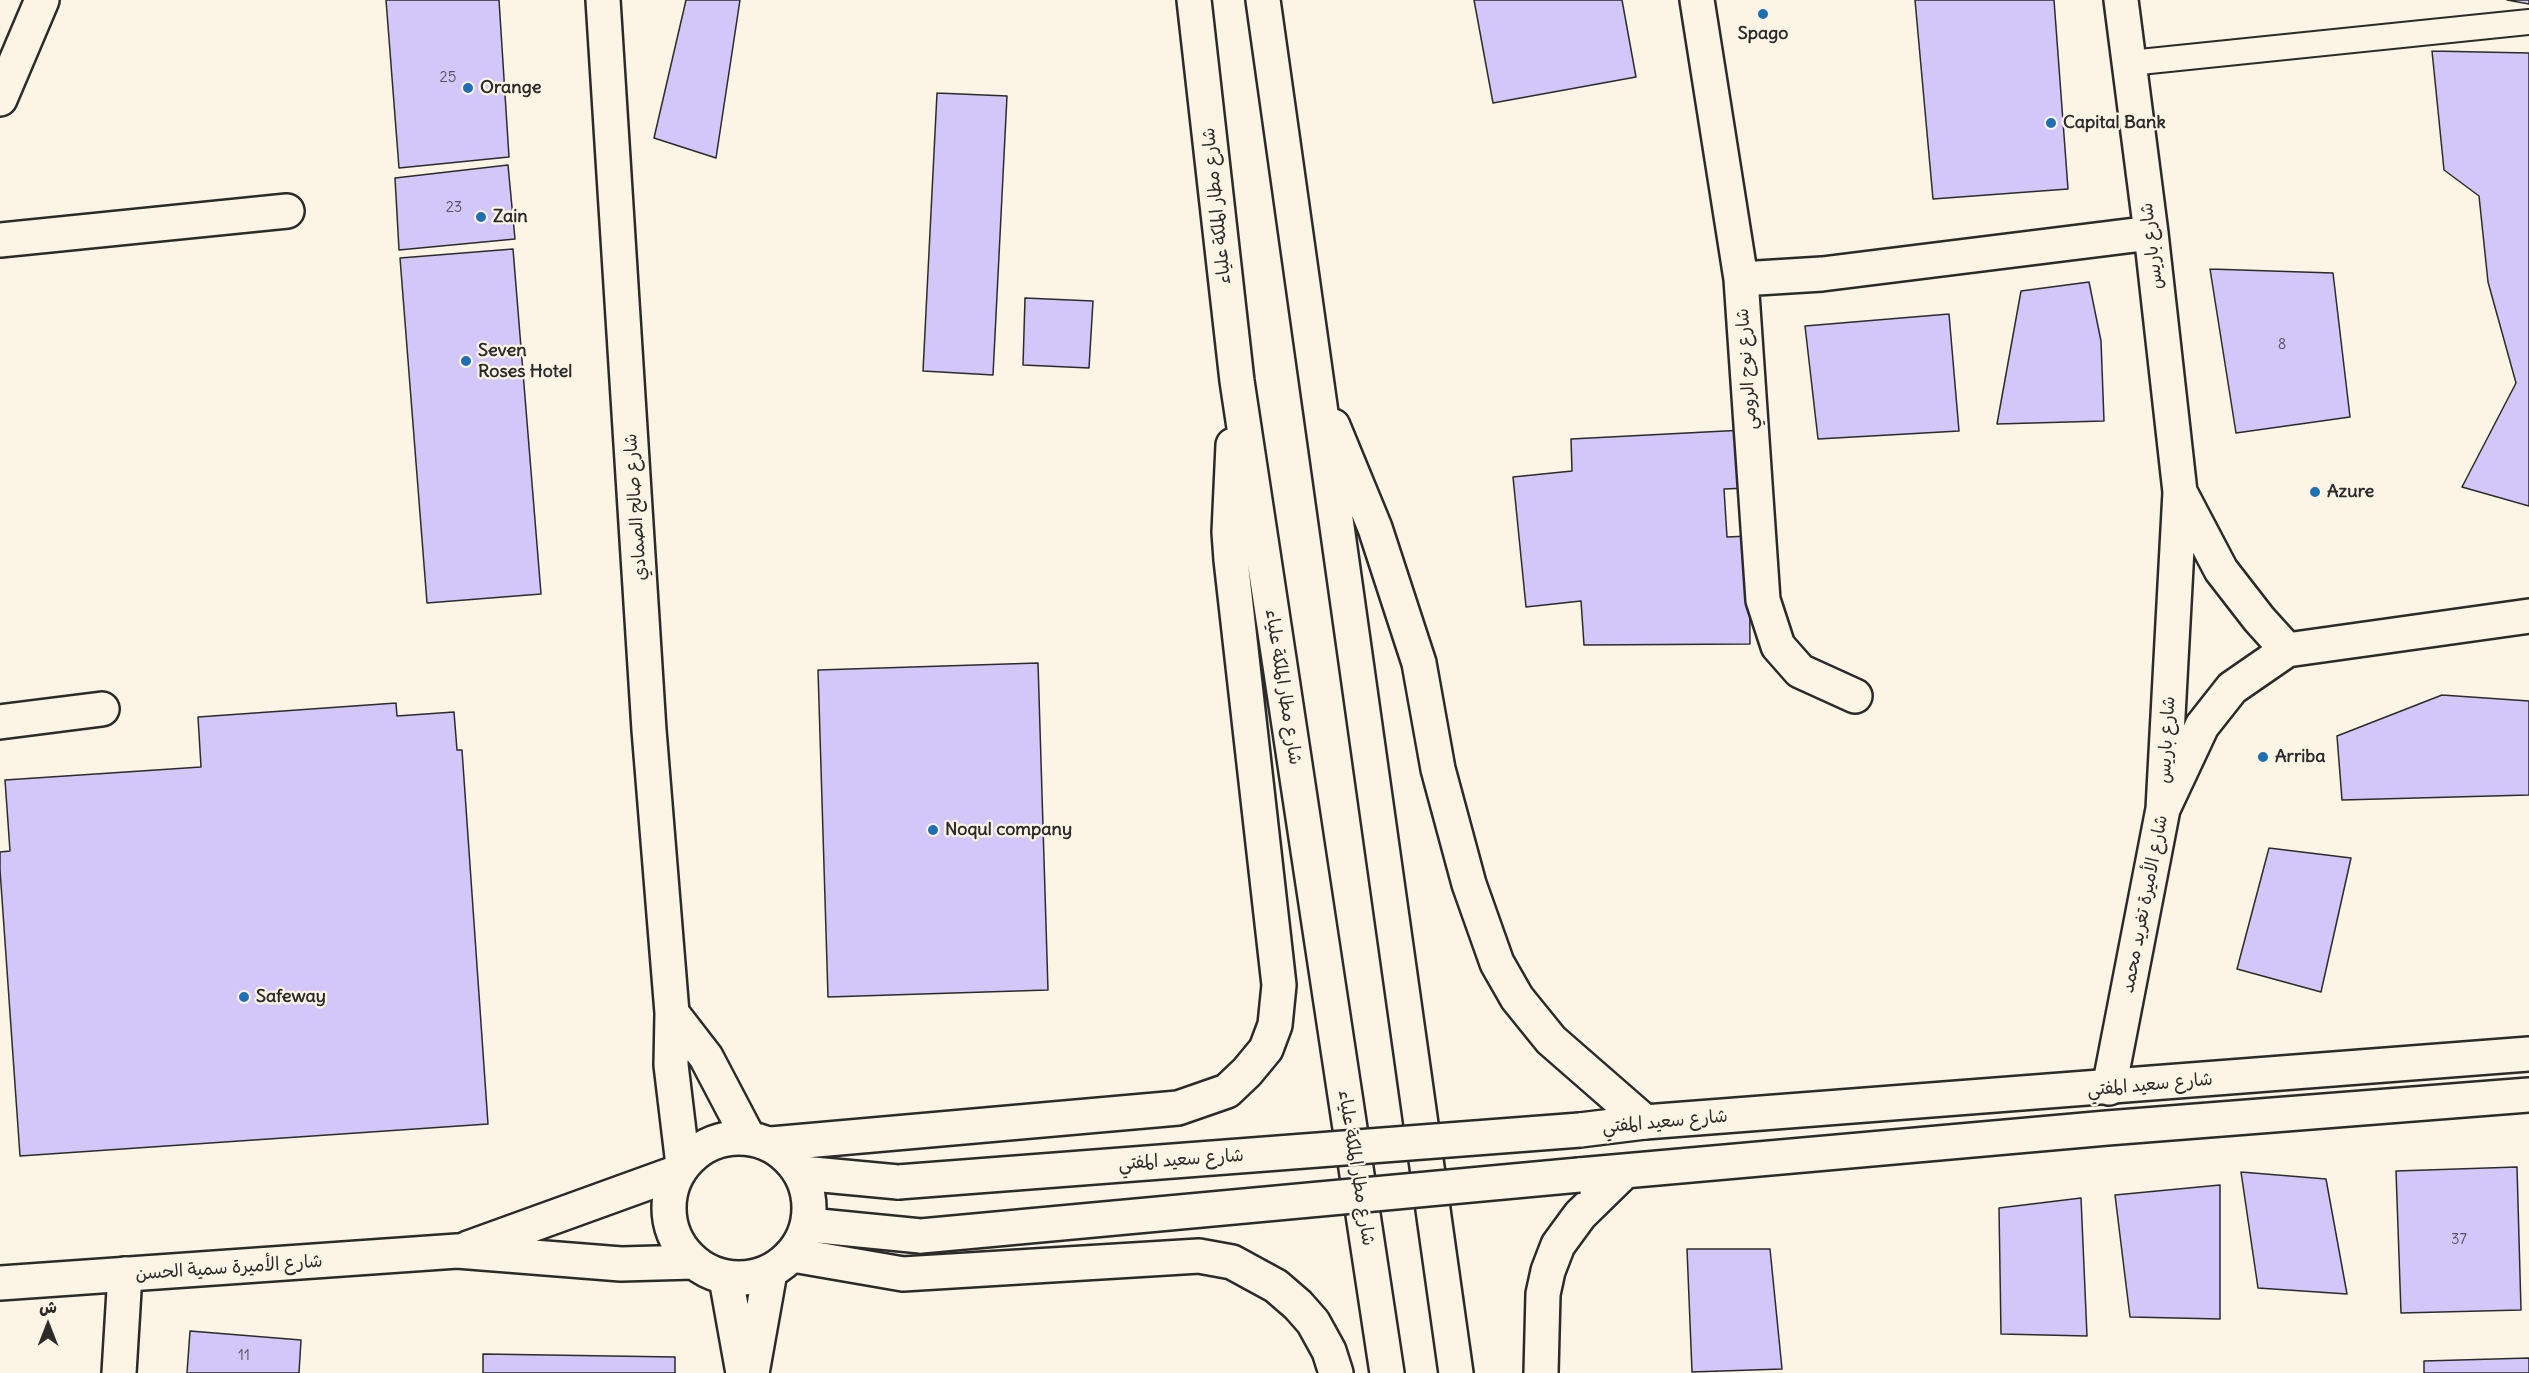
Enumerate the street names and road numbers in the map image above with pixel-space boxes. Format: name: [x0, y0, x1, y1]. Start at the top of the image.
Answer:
street label: شارع مطار الملكة علياء: [1198, 127, 1236, 285]
street label: شارع باريس: [2136, 201, 2168, 291]
street label: شارع نوح الرومي: [1732, 307, 1762, 431]
street label: شارع صالح الصمادي: [620, 433, 652, 581]
street label: شارع مطار الملكة علياء: [1260, 608, 1306, 766]
street label: شارع باريس: [2154, 696, 2180, 784]
street label: شارع الأميرة تغريد محمد: [2117, 813, 2173, 995]
street label: شارع سعيد المفتي: [2086, 1069, 2214, 1101]
street label: شارع مطار الملكة علياء: [1333, 1089, 1379, 1247]
street label: شارع سعيد المفتي: [1601, 1106, 1729, 1138]
street label: شارع سعيد المفتي: [1118, 1145, 1244, 1175]
street label: شارع الأميرة سمية الحسن: [135, 1251, 323, 1285]

